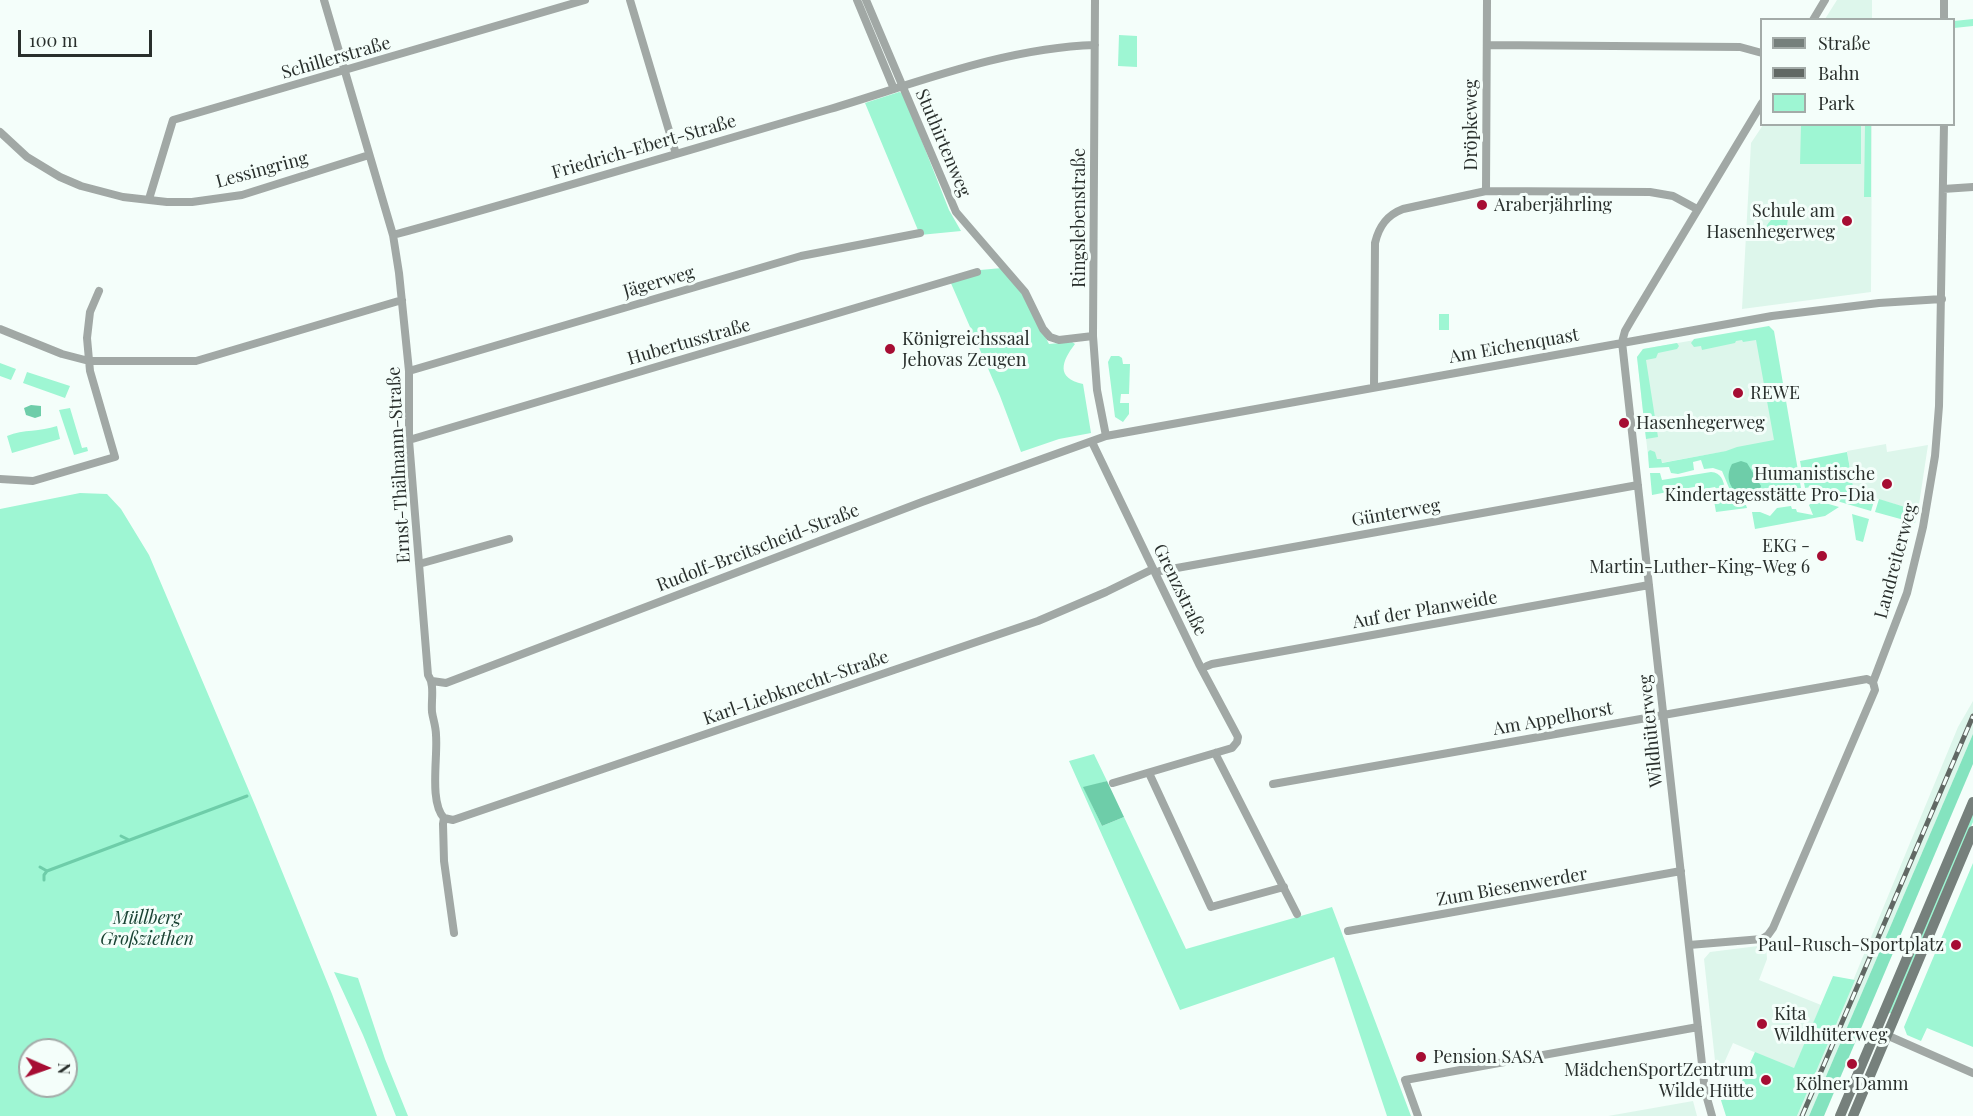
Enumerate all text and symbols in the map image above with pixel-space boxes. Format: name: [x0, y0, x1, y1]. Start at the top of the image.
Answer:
scale bar: [21, 18, 154, 56]
legend: [1760, 18, 1955, 126]
text: 100 m: [29, 28, 78, 52]
text: Straße: [1818, 31, 1871, 55]
street label: Schillerstraße: [279, 32, 393, 84]
text: Bahn: [1818, 61, 1860, 85]
street label: Dröpkeweg: [1460, 79, 1482, 171]
street label: Stuthirtenweg: [911, 86, 975, 200]
text: Park: [1818, 91, 1855, 115]
street label: Friedrich-Ebert-Straße: [549, 110, 739, 184]
street label: Lessingring: [214, 147, 310, 193]
street label: Ringslebenstraße: [1068, 148, 1090, 288]
place label: Araberjährling: [1494, 194, 1612, 216]
marker: Araberjährling: [1475, 198, 1489, 212]
place label: Schule am Hasenhegerweg: [1706, 200, 1835, 242]
marker: Schule am Hasenhegerweg: [1840, 214, 1854, 228]
street label: Jägerweg: [621, 262, 697, 302]
street label: Hubertusstraße: [625, 314, 753, 370]
street label: Am Eichenquast: [1448, 324, 1580, 368]
place label: Königreichssaal Jehovas Zeugen: [902, 328, 1030, 370]
marker: Königreichssaal Jehovas Zeugen: [883, 342, 897, 356]
street label: Ernst-Thälmann-Straße: [383, 366, 415, 564]
place label: REWE: [1750, 382, 1800, 404]
marker: REWE: [1731, 386, 1745, 400]
place label: Hasenhegerweg: [1636, 412, 1765, 434]
marker: Hasenhegerweg: [1617, 416, 1631, 430]
place label: Humanistische Kindertagesstätte Pro-Dia: [1665, 463, 1875, 506]
marker: Humanistische Kindertagesstätte Pro-Dia: [1880, 477, 1894, 491]
street label: Günterweg: [1350, 495, 1442, 531]
street label: Rudolf-Breitscheid-Straße: [654, 499, 862, 597]
street label: Landreiterweg: [1870, 501, 1922, 621]
place label: EKG - Martin-Luther-King-Weg 6: [1589, 535, 1810, 578]
street label: Grenzstraße: [1148, 540, 1212, 640]
marker: EKG - Martin-Luther-King-Weg 6: [1815, 549, 1829, 563]
street label: Auf der Planweide: [1351, 587, 1499, 633]
street label: Karl-Liebknecht-Straße: [700, 646, 892, 730]
street label: Wildhüterweg: [1634, 673, 1668, 789]
street label: Am Appelhorst: [1491, 698, 1615, 740]
street label: Zum Biesenwerder: [1435, 863, 1589, 911]
park label: Müllberg Großziethen: [100, 907, 194, 950]
place label: Paul-Rusch-Sportplatz: [1758, 934, 1944, 956]
marker: Paul-Rusch-Sportplatz: [1949, 938, 1963, 952]
place label: Kita Wildhüterweg: [1774, 1003, 1887, 1046]
marker: Kita Wildhüterweg: [1755, 1017, 1769, 1031]
north arrow: [18, 1038, 78, 1098]
place label: Pension SASA: [1433, 1046, 1544, 1068]
marker: Pension SASA: [1414, 1050, 1428, 1064]
marker: Kölner Damm: [1845, 1057, 1859, 1071]
place label: MädchenSportZentrum Wilde Hütte: [1564, 1059, 1754, 1102]
text: N: [54, 1062, 75, 1075]
marker: MädchenSportZentrum Wilde Hütte: [1759, 1073, 1773, 1087]
place label: Kölner Damm: [1796, 1073, 1908, 1095]

